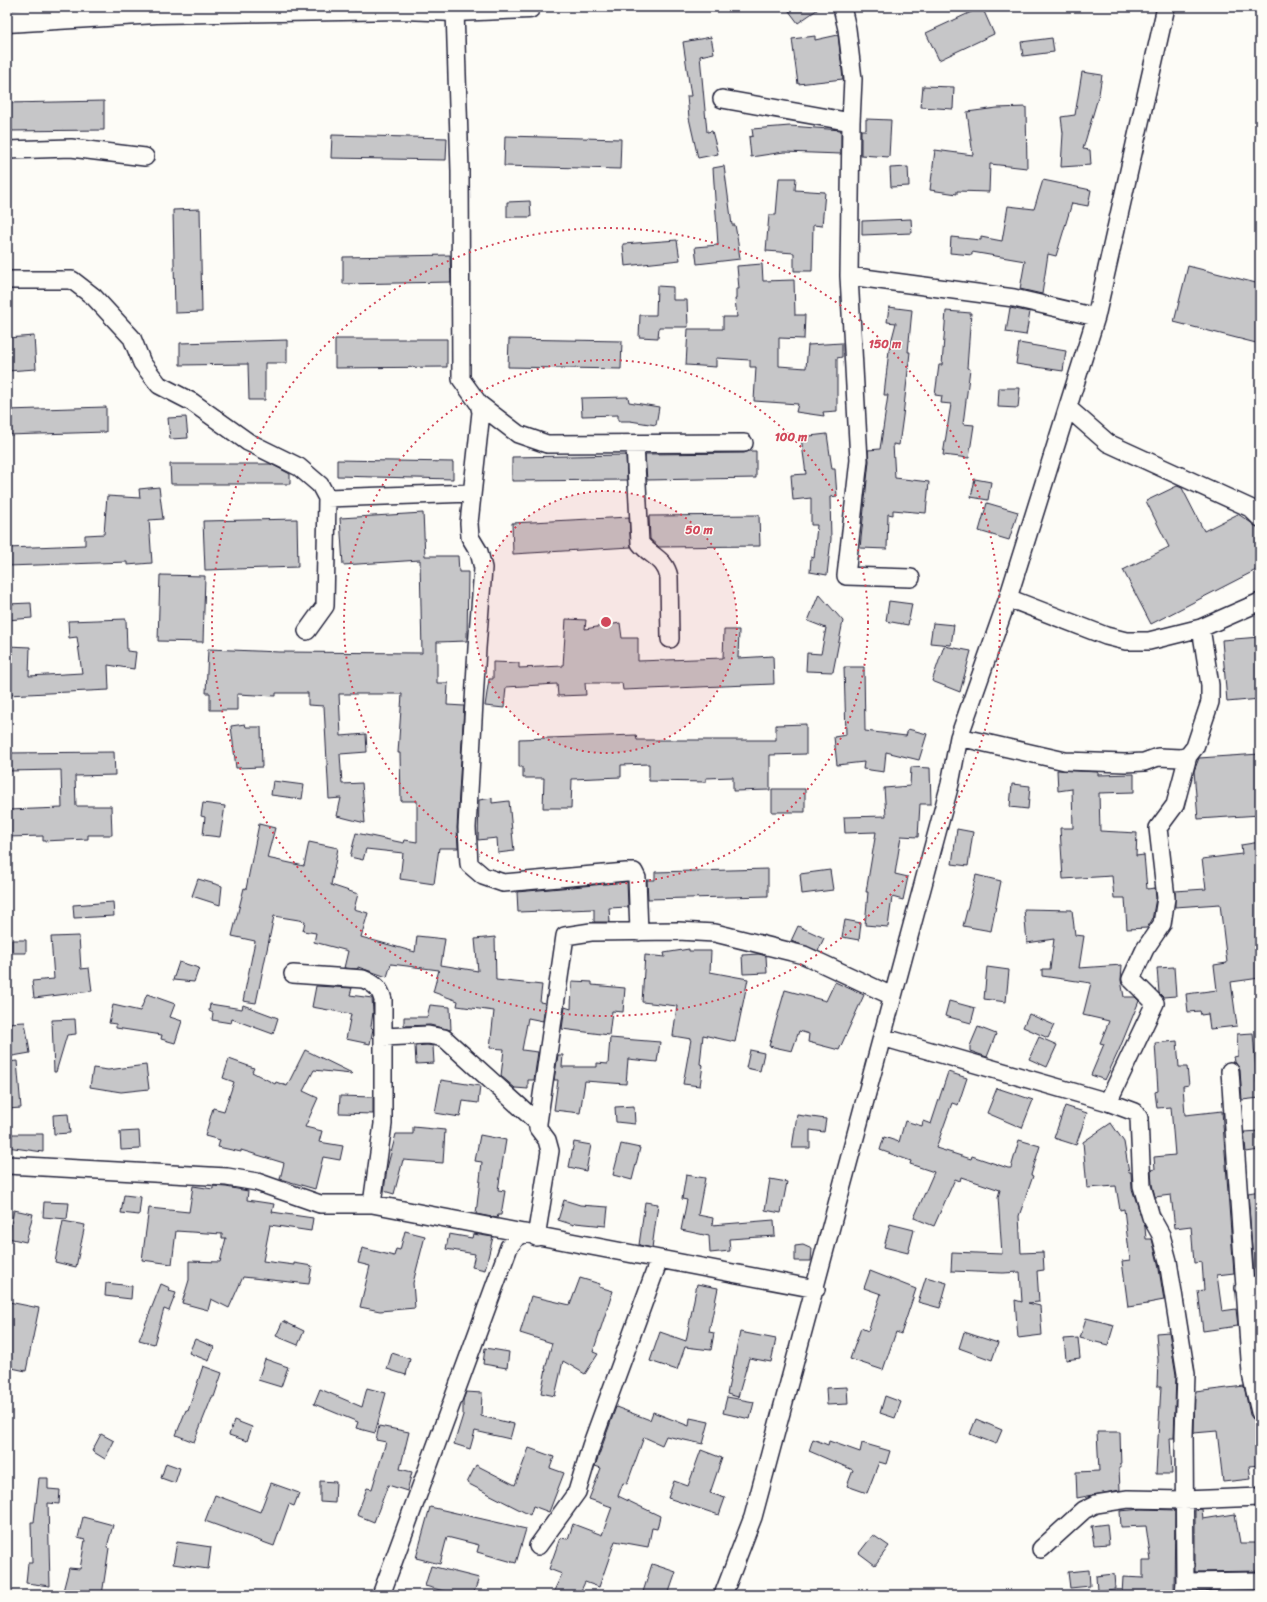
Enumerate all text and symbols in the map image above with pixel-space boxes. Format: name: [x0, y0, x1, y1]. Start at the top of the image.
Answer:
text: 150 m: [869, 333, 902, 355]
text: 100 m: [775, 426, 808, 448]
text: 50 m: [685, 519, 713, 541]
centre of rings: [599, 615, 613, 629]

